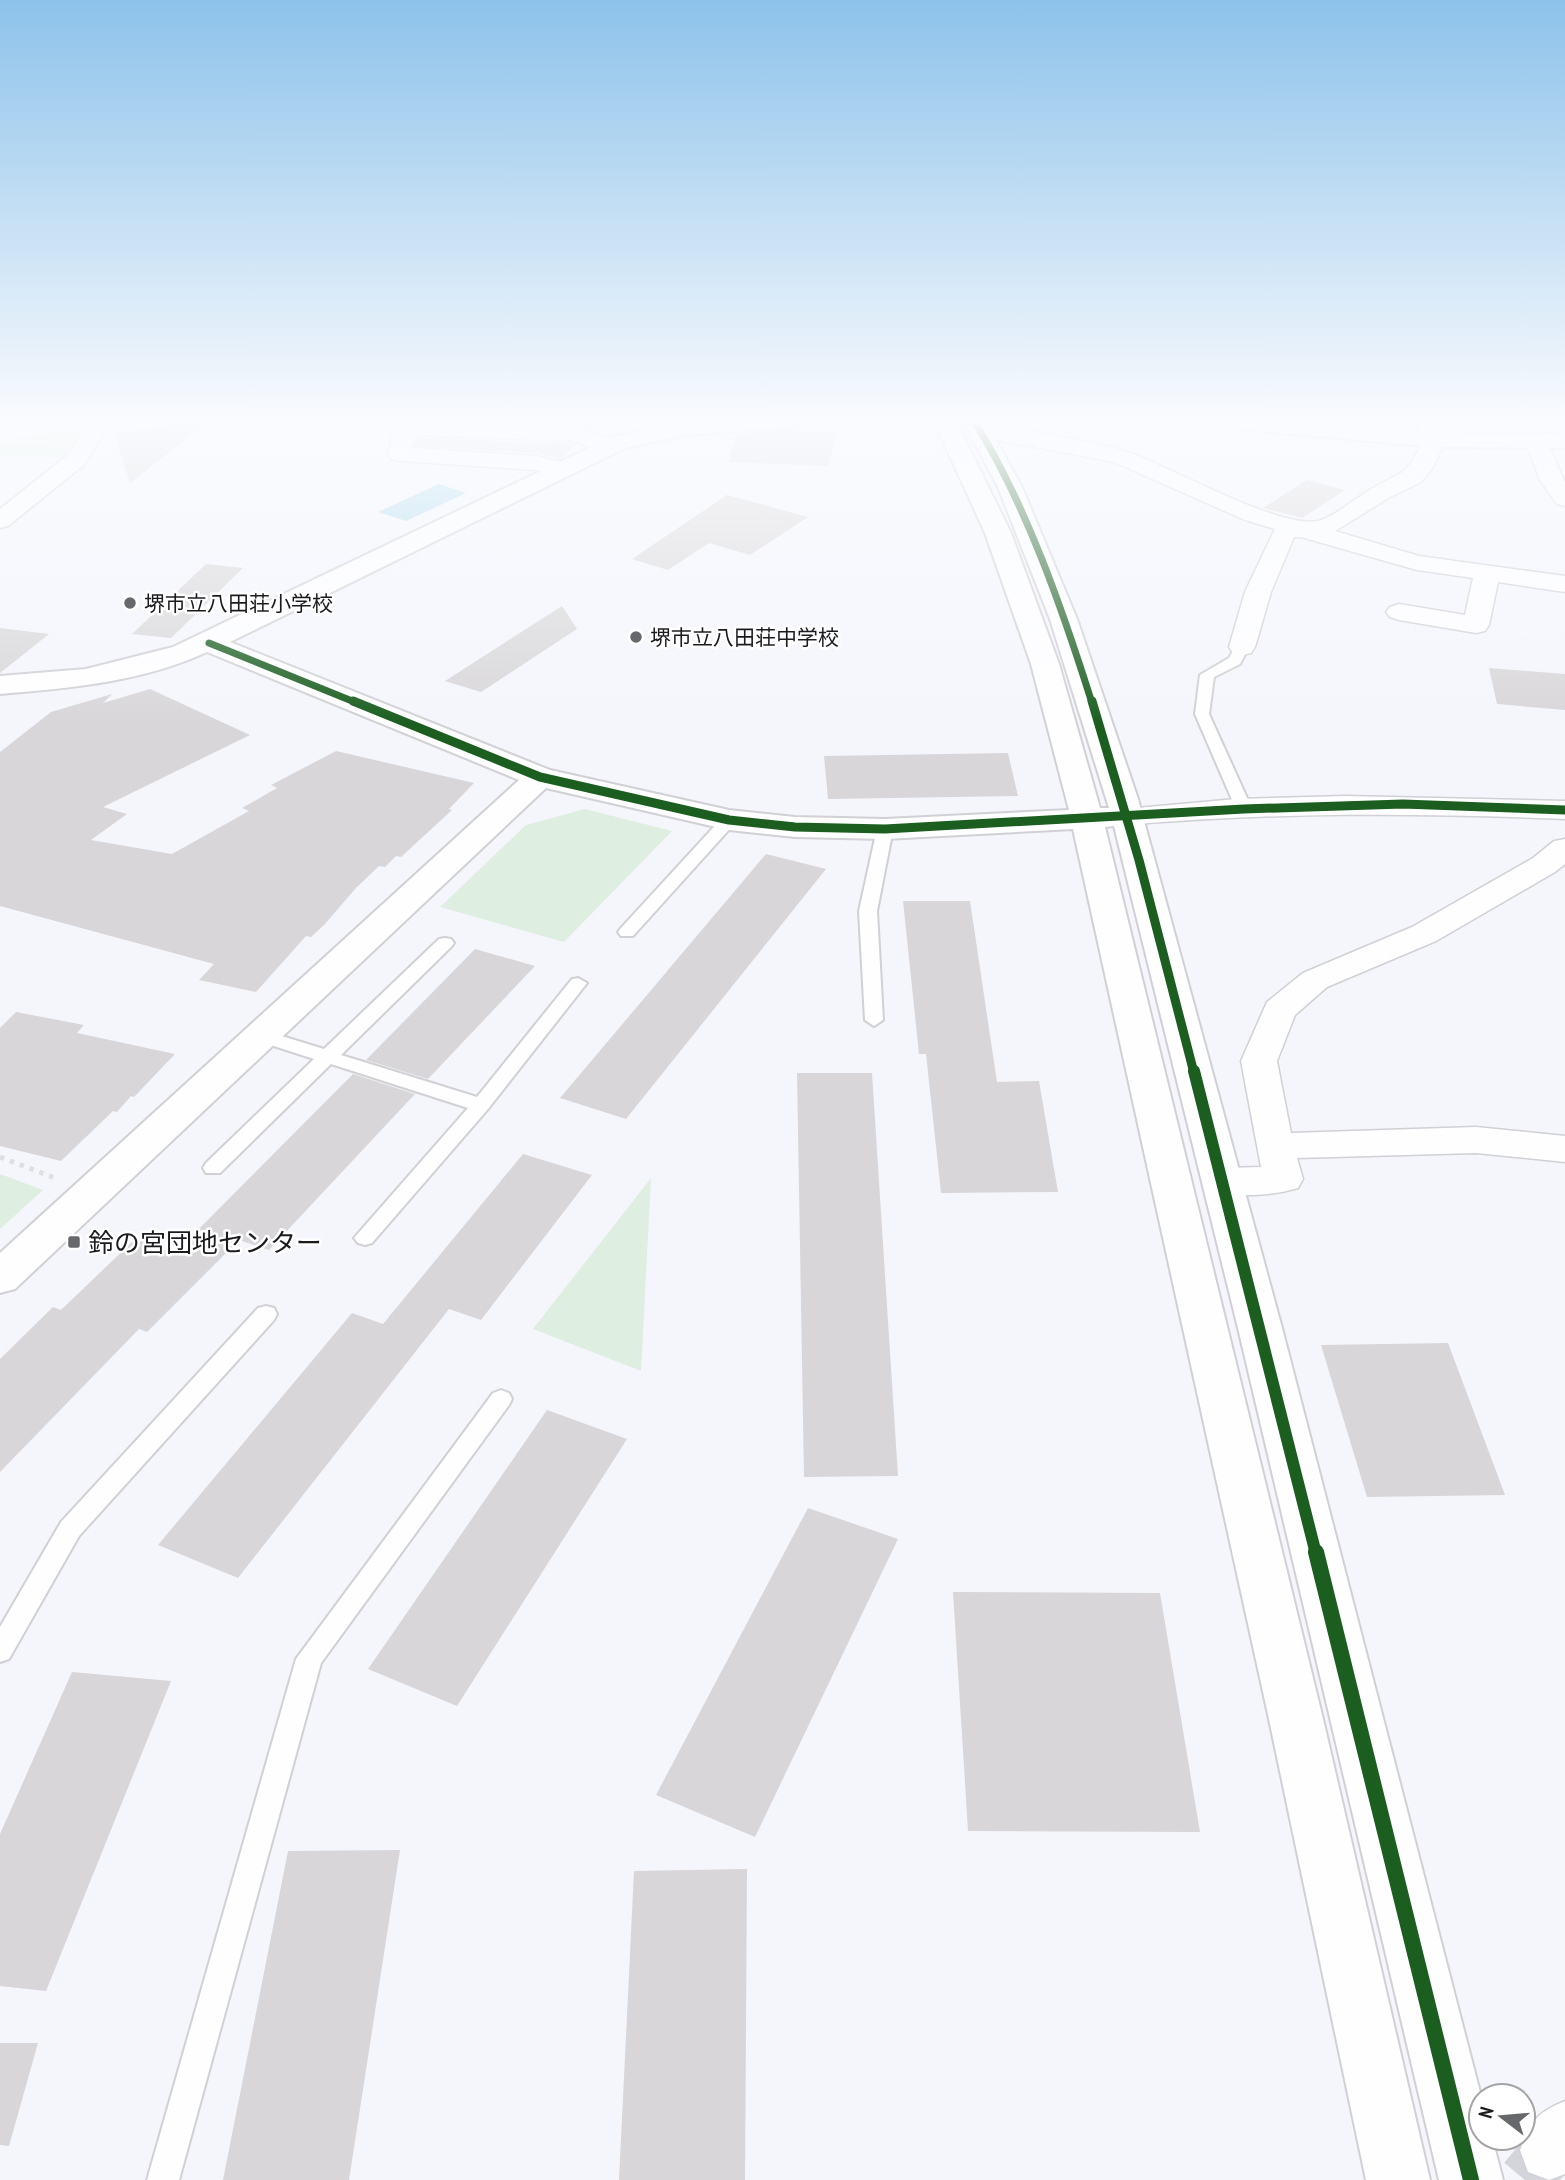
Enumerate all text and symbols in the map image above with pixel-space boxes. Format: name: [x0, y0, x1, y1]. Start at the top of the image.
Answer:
place label: 堺市立八田荘小学校: [144, 590, 333, 617]
marker: 堺市立八田荘小学校: [122, 595, 138, 611]
place label: 堺市立八田荘中学校: [650, 624, 839, 651]
marker: 堺市立八田荘中学校: [628, 629, 644, 645]
place label: 鈴の宮団地センター: [88, 1226, 322, 1259]
marker: 鈴の宮団地センター: [66, 1234, 82, 1250]
north arrow: [1467, 2082, 1537, 2152]
text: N: [1473, 2104, 1499, 2121]

